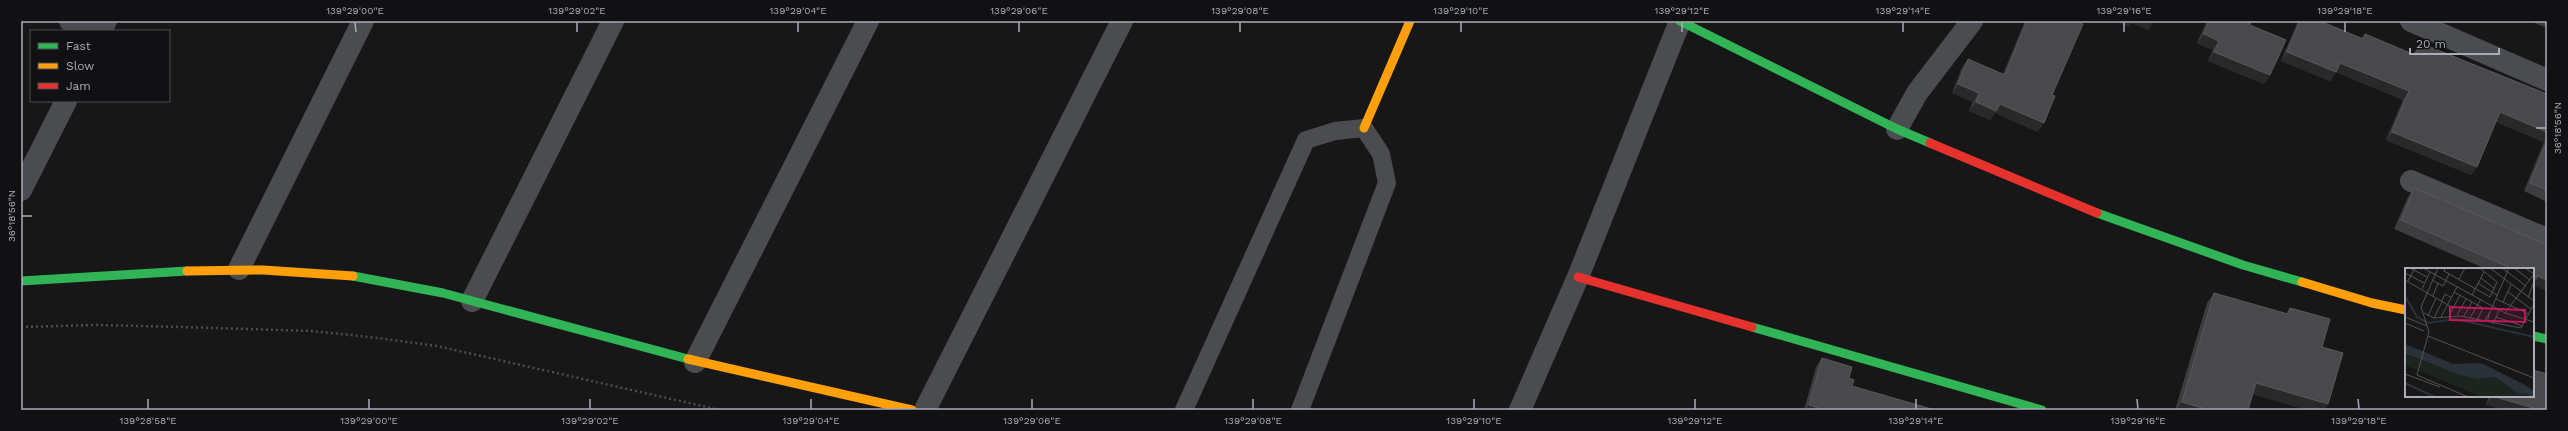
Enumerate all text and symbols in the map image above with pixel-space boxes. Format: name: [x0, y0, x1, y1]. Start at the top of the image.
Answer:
text: 139°29'00"E: [326, 5, 384, 16]
text: 139°29'02"E: [548, 5, 606, 16]
text: 139°29'04"E: [769, 5, 827, 16]
text: 139°29'06"E: [990, 5, 1048, 16]
text: 139°29'08"E: [1211, 5, 1269, 16]
text: 139°29'10"E: [1433, 5, 1489, 16]
text: 139°29'12"E: [1655, 5, 1709, 16]
text: 139°29'14"E: [1876, 5, 1930, 16]
text: 139°29'16"E: [2096, 5, 2152, 16]
text: 139°29'18"E: [2317, 5, 2373, 16]
legend: [30, 30, 170, 102]
scale bar: [2410, 30, 2499, 56]
text: 20 m: [2416, 37, 2446, 51]
text: Fast: [66, 39, 91, 53]
text: Slow: [66, 59, 94, 73]
text: Jam: [66, 79, 91, 93]
text: 36°18'56"N: [2552, 102, 2563, 154]
text: 36°18'56"N: [6, 190, 17, 242]
inset map: [2405, 268, 2534, 397]
text: 139°28'58"E: [119, 415, 177, 426]
text: 139°29'00"E: [340, 415, 398, 426]
text: 139°29'02"E: [561, 415, 619, 426]
text: 139°29'04"E: [782, 415, 840, 426]
text: 139°29'06"E: [1003, 415, 1061, 426]
text: 139°29'08"E: [1224, 415, 1282, 426]
text: 139°29'10"E: [1446, 415, 1502, 426]
text: 139°29'12"E: [1668, 415, 1722, 426]
text: 139°29'14"E: [1889, 415, 1943, 426]
text: 139°29'16"E: [2110, 415, 2166, 426]
text: 139°29'18"E: [2331, 415, 2387, 426]

